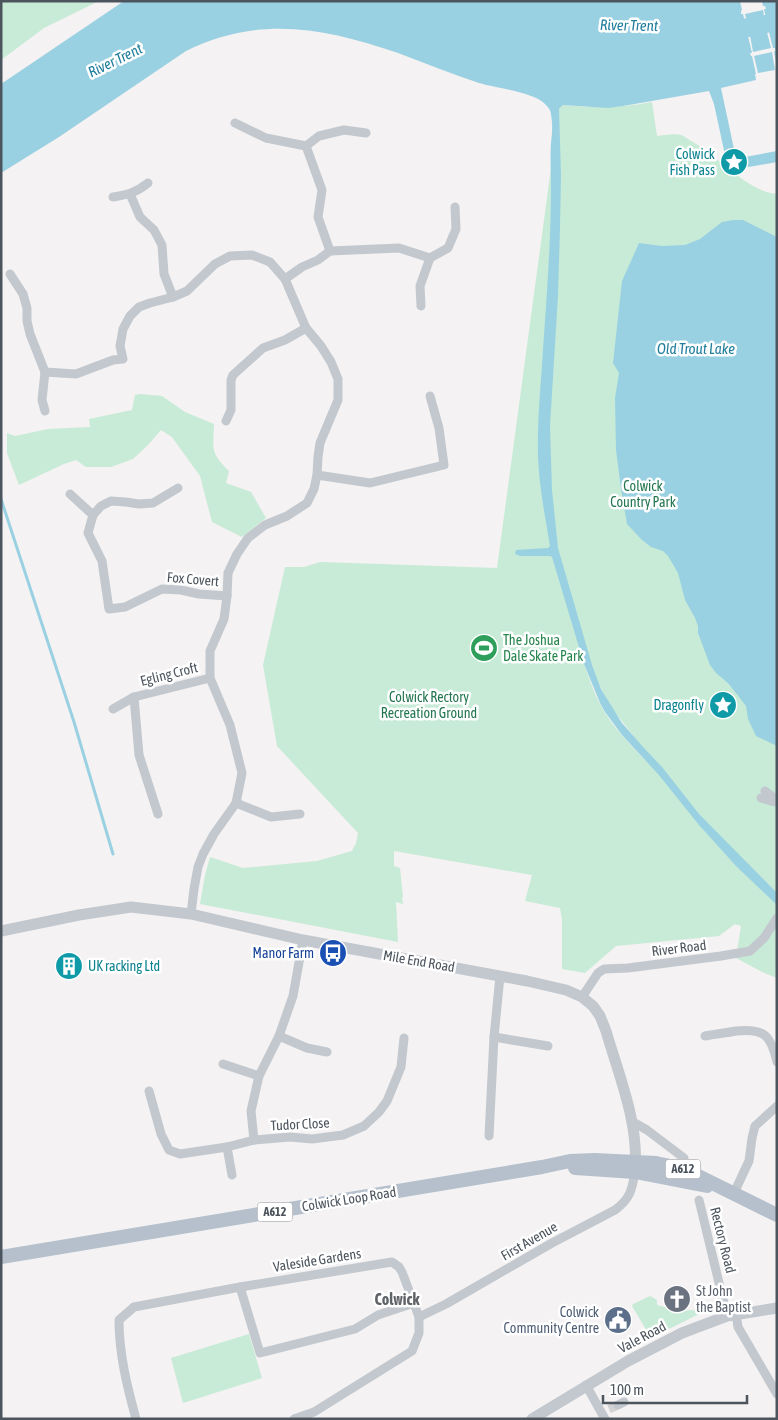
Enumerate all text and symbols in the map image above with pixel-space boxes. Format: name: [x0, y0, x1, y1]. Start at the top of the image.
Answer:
water label: River Trent: [600, 16, 659, 34]
water label: River Trent: [85, 39, 146, 80]
place label: Colwick Fish Pass: [670, 146, 715, 178]
place icon: Colwick Fish Pass: [719, 147, 749, 177]
water label: Old Trout Lake: [657, 340, 735, 357]
park label: Colwick Country Park: [610, 478, 676, 510]
street label: Fox Covert: [166, 569, 220, 589]
place label: The Joshua Dale Skate Park: [503, 632, 583, 664]
sports icon: The Joshua Dale Skate Park: [469, 633, 499, 663]
street label: Egling Croft: [139, 659, 199, 689]
park label: Colwick Rectory Recreation Ground: [381, 689, 477, 721]
place icon: Dragonfly: [708, 690, 738, 720]
place label: Dragonfly: [653, 697, 704, 713]
street label: River Road: [651, 937, 707, 959]
bus stop icon: Manor Farm: [318, 938, 348, 968]
place label: Manor Farm: [253, 945, 314, 961]
street label: Mile End Road: [382, 947, 456, 975]
building icon: UK racking Ltd: [54, 951, 84, 981]
place label: UK racking Ltd: [88, 958, 160, 974]
street label: Tudor Close: [270, 1114, 330, 1134]
road number: A612: [666, 1160, 700, 1178]
street label: Colwick Loop Road: [301, 1184, 397, 1214]
road number: A612: [258, 1202, 292, 1222]
street label: Rectory Road: [707, 1205, 739, 1275]
street label: First Avenue: [498, 1218, 560, 1264]
street label: Valeside Gardens: [272, 1245, 362, 1275]
place label: St John the Baptist: [696, 1283, 751, 1315]
church icon: St John the Baptist: [662, 1284, 692, 1314]
district label: Colwick: [375, 1290, 420, 1308]
place label: Colwick Community Centre: [504, 1304, 599, 1336]
public building icon: Colwick Community Centre: [603, 1305, 633, 1335]
street label: Vale Road: [615, 1318, 669, 1356]
scale bar: [603, 1372, 747, 1404]
text: 100 m: [610, 1381, 644, 1398]

